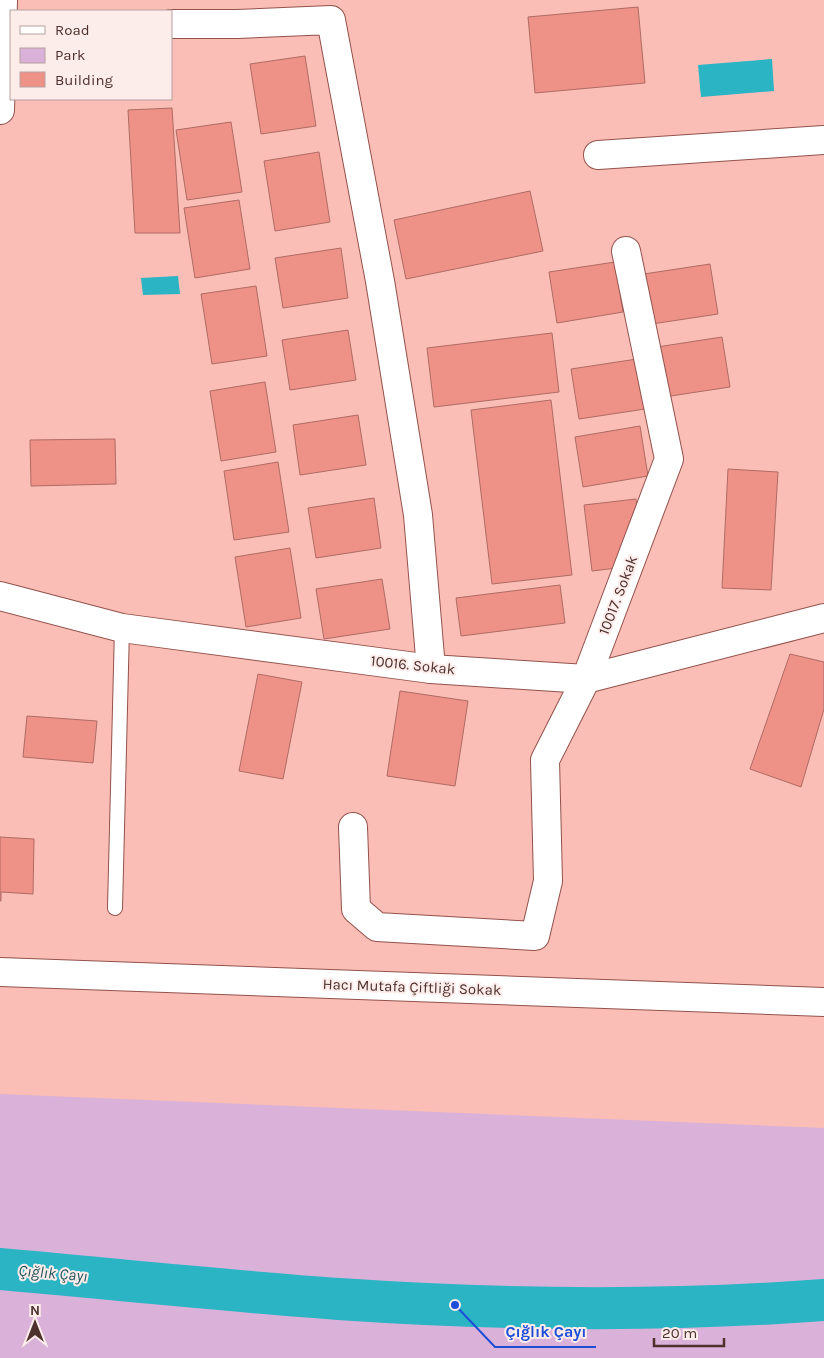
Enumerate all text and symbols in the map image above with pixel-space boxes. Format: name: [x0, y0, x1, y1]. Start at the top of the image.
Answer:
legend: [10, 10, 172, 100]
text: Road: [55, 21, 90, 39]
text: Park: [55, 46, 85, 64]
text: Building: [55, 71, 113, 89]
street label: 10017. Sokak: [595, 553, 641, 637]
street label: 10016. Sokak: [370, 652, 456, 678]
street label: Hacı Mutafa Çiftliği Sokak: [322, 975, 502, 999]
water label: Çığlık Çayı: [18, 1261, 88, 1285]
north arrow: [10, 1298, 60, 1348]
text: N: [30, 1302, 40, 1319]
callout: Çığlık Çayı: [495, 1316, 596, 1347]
scale bar: [654, 1316, 724, 1348]
text: Çığlık Çayı: [505, 1322, 587, 1341]
text: 20 m: [662, 1324, 697, 1342]

